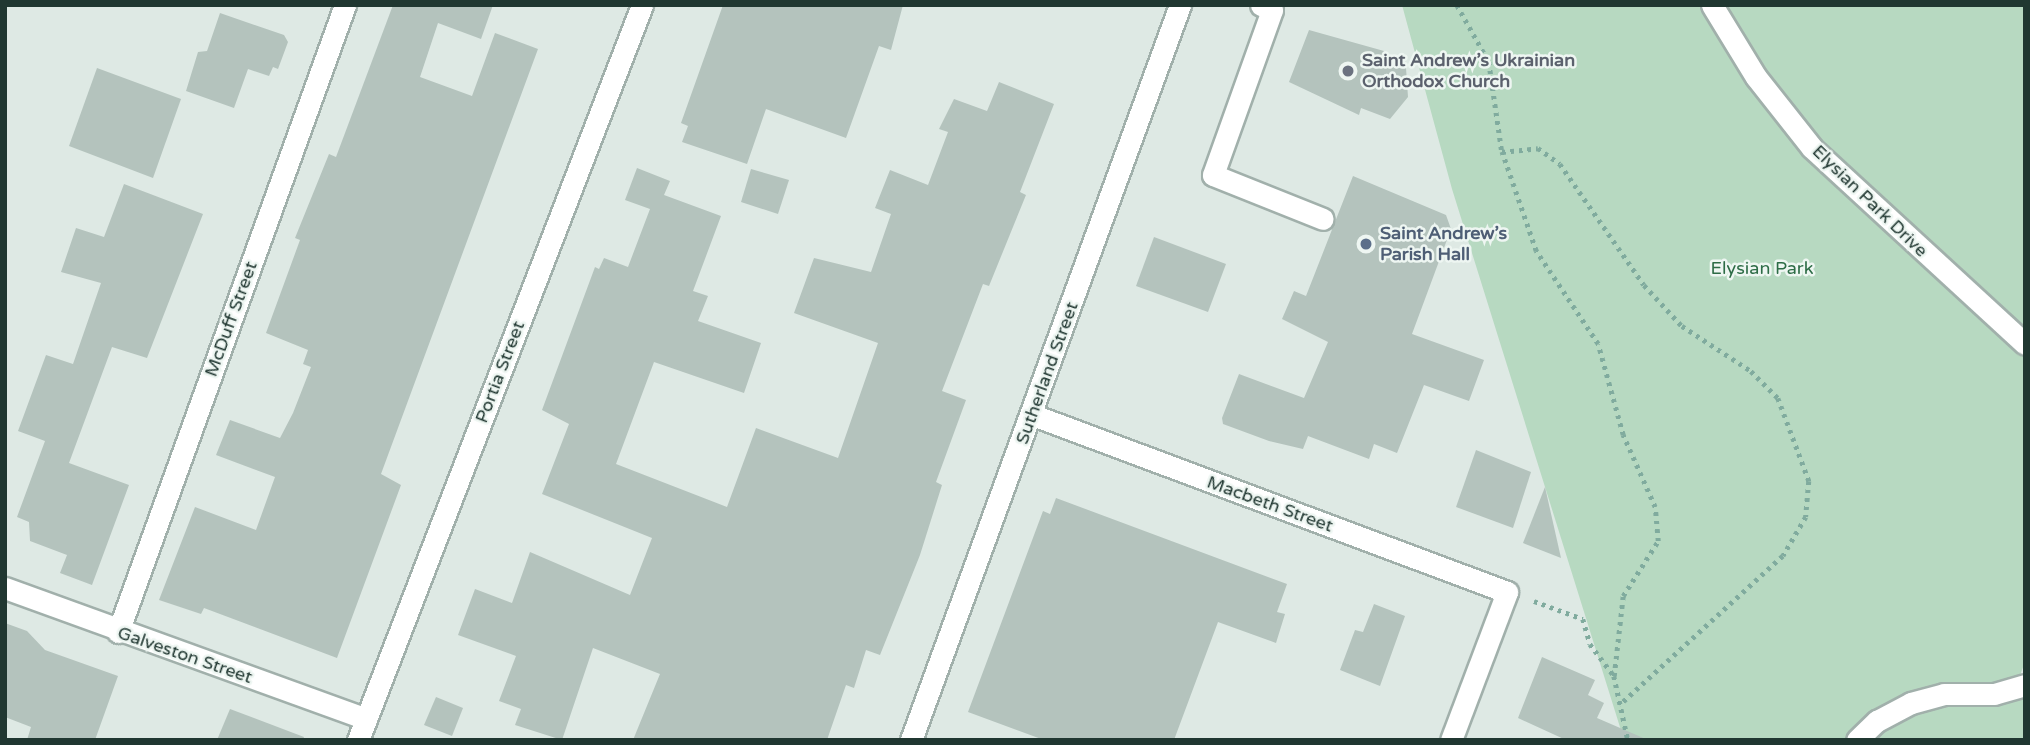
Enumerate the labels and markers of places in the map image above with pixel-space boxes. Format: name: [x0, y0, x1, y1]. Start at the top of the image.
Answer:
place label: Saint Andrew’s Ukrainian Orthodox Church: [1362, 50, 1575, 92]
marker: Saint Andrew’s Ukrainian Orthodox Church: [1340, 63, 1356, 79]
place label: Saint Andrew’s Parish Hall: [1380, 223, 1507, 266]
marker: Saint Andrew’s Parish Hall: [1358, 236, 1374, 252]

